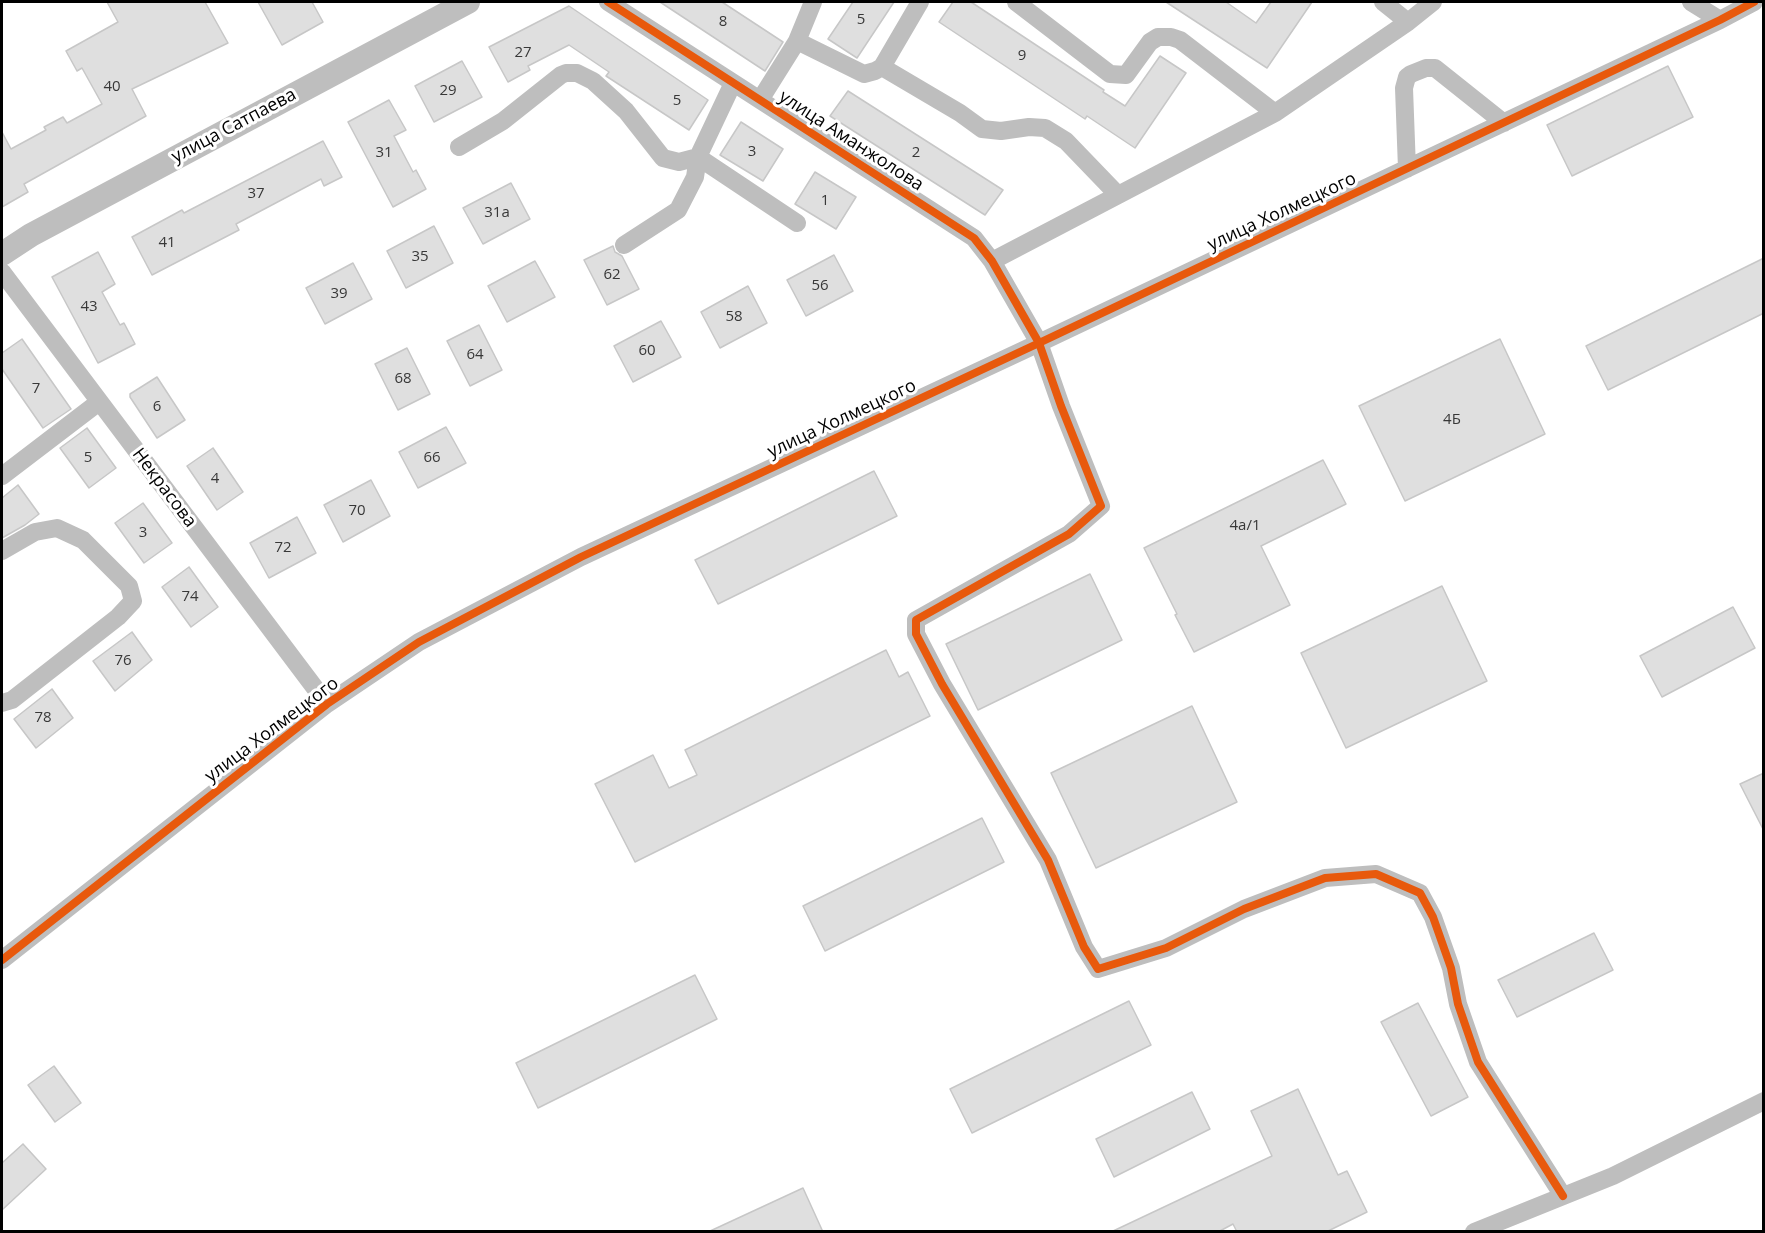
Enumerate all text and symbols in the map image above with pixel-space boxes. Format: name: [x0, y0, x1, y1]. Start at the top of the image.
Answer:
house number: 5: [857, 11, 865, 29]
house number: 8: [719, 13, 727, 31]
house number: 27: [514, 44, 532, 62]
house number: 9: [1018, 47, 1026, 65]
house number: 40: [103, 78, 121, 96]
house number: 29: [439, 82, 457, 100]
street label: улица Сатпаева: [168, 84, 300, 168]
street label: улица Аманжолова: [775, 86, 927, 196]
house number: 5: [673, 92, 681, 110]
house number: 3: [748, 143, 756, 161]
house number: 31: [375, 144, 393, 162]
house number: 2: [912, 144, 920, 162]
street label: улица Холмецкого: [1204, 168, 1360, 256]
house number: 37: [247, 185, 265, 203]
house number: 1: [821, 192, 829, 210]
house number: 31а: [484, 204, 510, 222]
house number: 41: [158, 234, 176, 252]
house number: 35: [411, 248, 429, 266]
house number: 62: [603, 266, 621, 284]
house number: 56: [811, 277, 829, 295]
house number: 39: [330, 285, 348, 303]
house number: 43: [80, 298, 98, 316]
house number: 58: [725, 308, 743, 326]
house number: 60: [638, 342, 656, 360]
house number: 64: [466, 346, 484, 364]
house number: 68: [394, 370, 412, 388]
street label: улица Холмецкого: [764, 375, 920, 463]
house number: 7: [32, 380, 40, 398]
house number: 6: [153, 398, 161, 416]
house number: 4Б: [1443, 411, 1461, 429]
street label: Некрасова: [127, 444, 201, 532]
house number: 5: [84, 449, 92, 467]
house number: 66: [423, 449, 441, 467]
house number: 4: [211, 470, 219, 488]
house number: 70: [348, 502, 366, 520]
house number: 4а/1: [1230, 517, 1260, 535]
house number: 3: [139, 524, 147, 542]
house number: 72: [274, 539, 292, 557]
house number: 74: [181, 588, 199, 606]
house number: 76: [114, 652, 132, 670]
street label: улица Холмецкого: [201, 673, 343, 787]
house number: 78: [34, 709, 52, 727]

